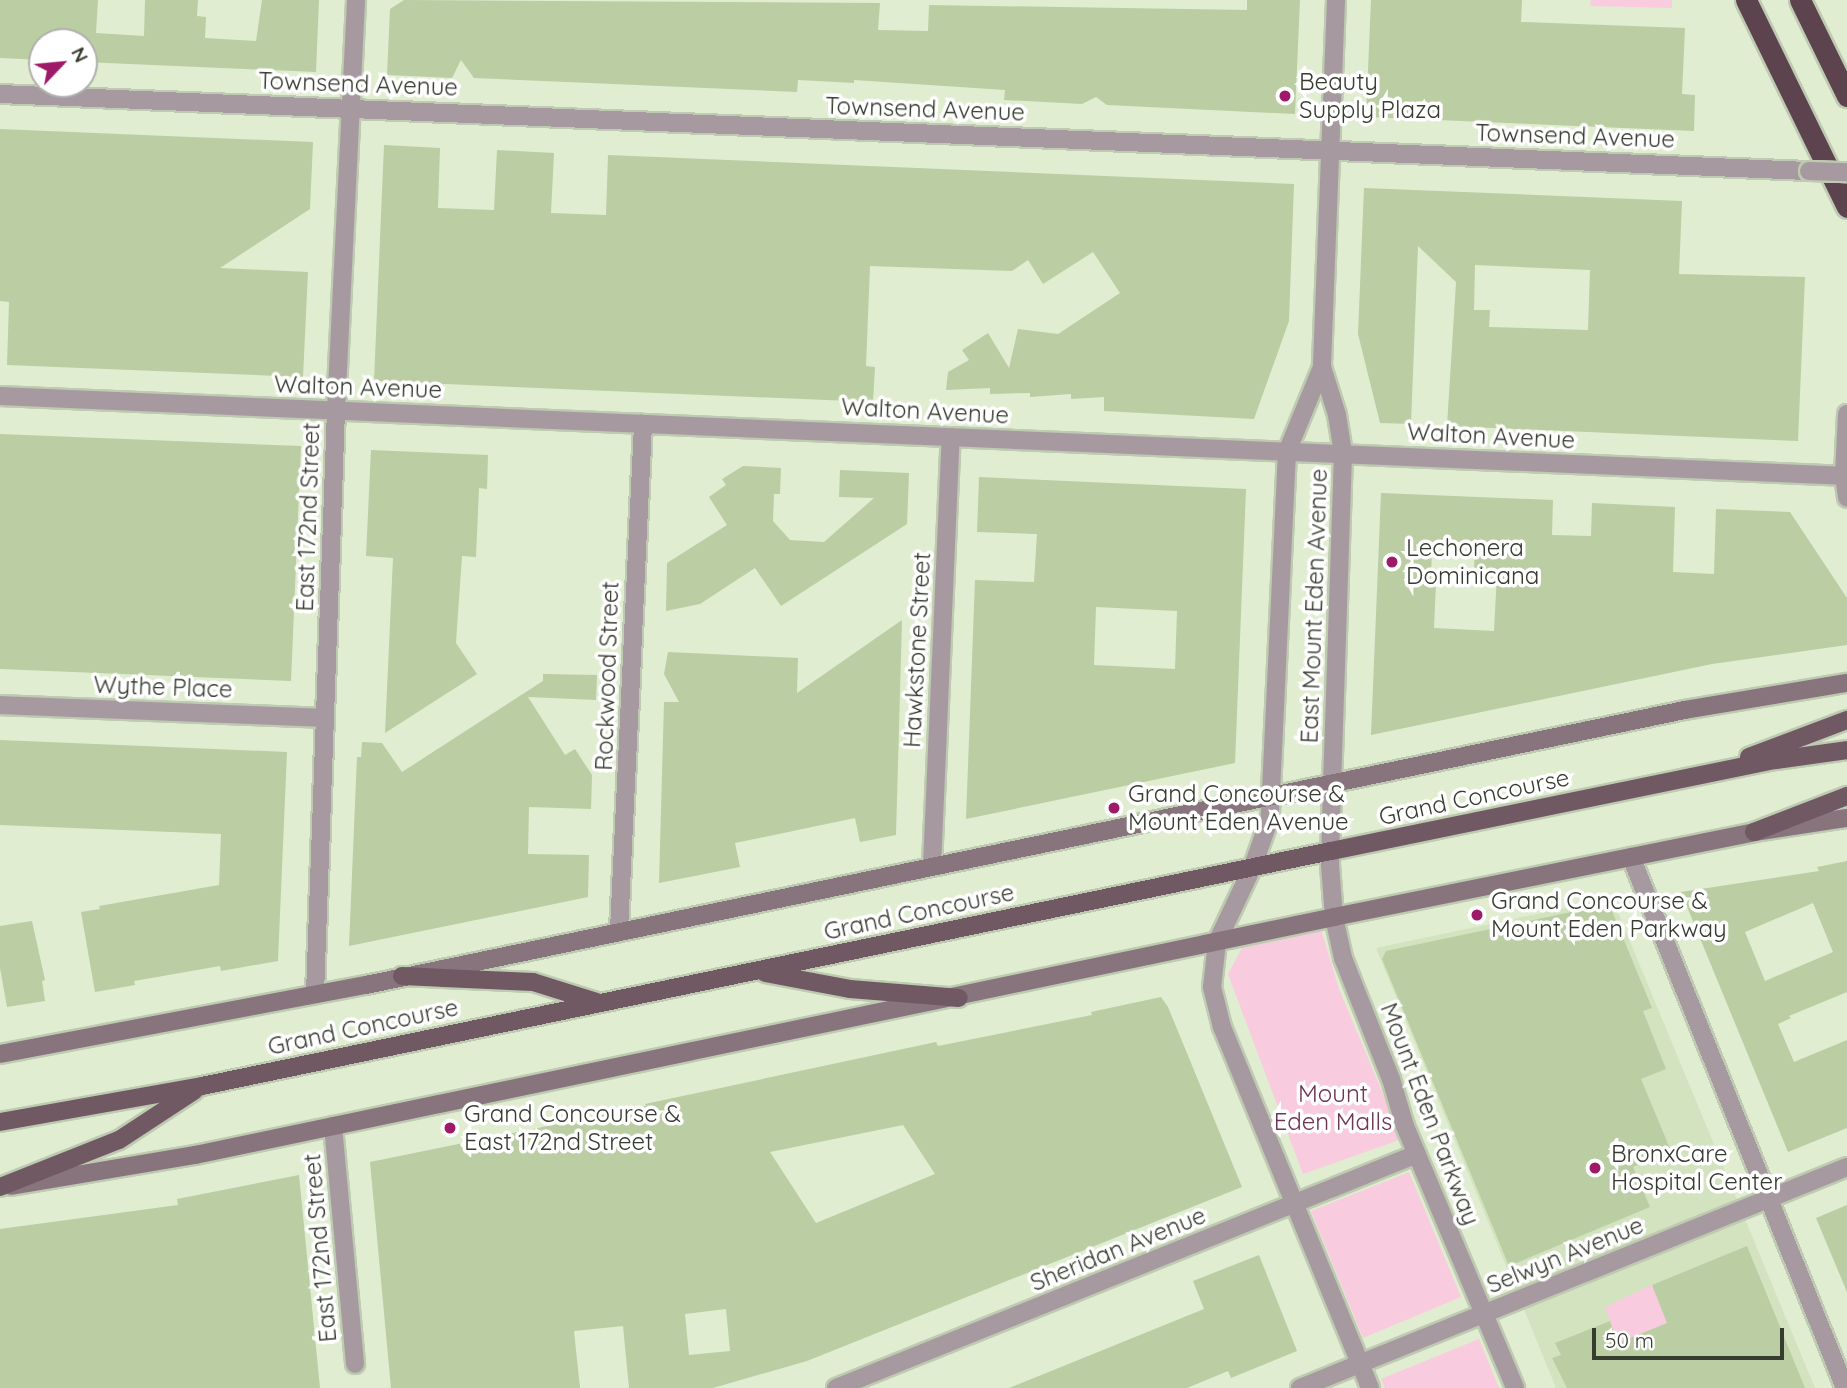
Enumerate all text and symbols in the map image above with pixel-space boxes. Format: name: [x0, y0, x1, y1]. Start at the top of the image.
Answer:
north arrow: [28, 28, 98, 98]
text: N: [66, 43, 94, 66]
street label: Townsend Avenue: [258, 66, 458, 102]
place label: Beauty Supply Plaza: [1299, 68, 1441, 124]
marker: Beauty Supply Plaza: [1277, 88, 1293, 104]
street label: Townsend Avenue: [825, 91, 1025, 127]
street label: Townsend Avenue: [1475, 118, 1675, 154]
street label: Walton Avenue: [274, 370, 442, 404]
street label: Walton Avenue: [840, 392, 1010, 430]
street label: Walton Avenue: [1406, 417, 1576, 455]
street label: East 172nd Street: [290, 422, 326, 612]
street label: East Mount Eden Avenue: [1295, 468, 1333, 744]
place label: Lechonera Dominicana: [1406, 534, 1539, 590]
street label: Hawkstone Street: [897, 551, 937, 749]
marker: Lechonera Dominicana: [1384, 554, 1400, 570]
street label: Rockwood Street: [589, 581, 625, 771]
street label: Wythe Place: [93, 670, 233, 704]
street label: Grand Concourse: [1376, 763, 1572, 831]
place label: Grand Concourse & Mount Eden Avenue: [1128, 780, 1349, 836]
marker: Grand Concourse & Mount Eden Avenue: [1106, 800, 1122, 816]
street label: Grand Concourse: [821, 878, 1017, 946]
place label: Grand Concourse & Mount Eden Parkway: [1491, 887, 1727, 943]
marker: Grand Concourse & Mount Eden Parkway: [1469, 907, 1485, 923]
street label: Grand Concourse: [265, 993, 461, 1061]
street label: Mount Eden Parkway: [1374, 999, 1486, 1229]
park label: Mount Eden Malls: [1274, 1080, 1392, 1136]
place label: Grand Concourse & East 172nd Street: [464, 1100, 681, 1156]
marker: Grand Concourse & East 172nd Street: [442, 1120, 458, 1136]
place label: BronxCare Hospital Center: [1611, 1140, 1782, 1196]
street label: East 172nd Street: [297, 1153, 343, 1343]
marker: BronxCare Hospital Center: [1585, 1158, 1605, 1178]
street label: Sheridan Avenue: [1026, 1201, 1210, 1297]
street label: Selwyn Avenue: [1482, 1210, 1648, 1300]
scale bar: [1595, 1314, 1787, 1358]
text: 50 m: [1605, 1327, 1654, 1353]

